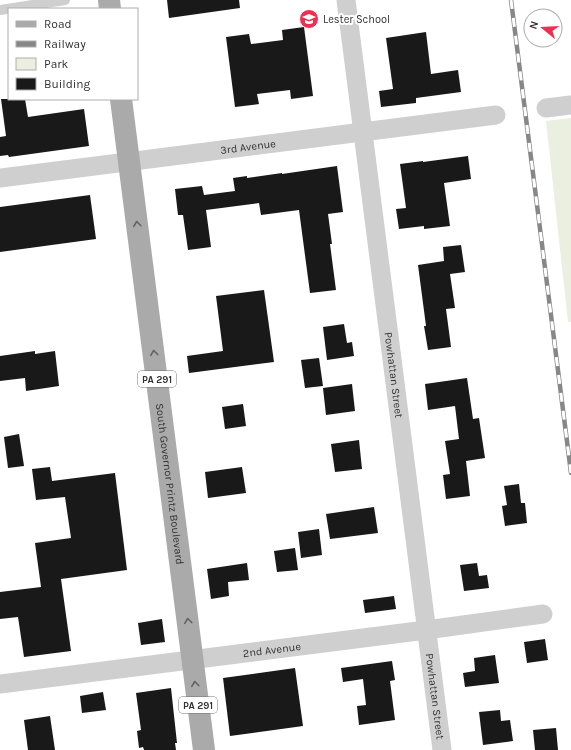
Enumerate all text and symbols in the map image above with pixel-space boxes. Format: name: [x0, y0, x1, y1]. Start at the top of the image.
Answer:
legend: [8, 8, 138, 100]
school or university icon: Lester School: [298, 8, 320, 30]
north arrow: [523, 8, 563, 48]
place label: Lester School: [323, 13, 390, 26]
text: Road: [44, 17, 72, 31]
text: N: [527, 19, 541, 31]
text: Railway: [44, 37, 86, 51]
text: Park: [44, 57, 69, 71]
text: Building: [44, 77, 91, 91]
street label: 3rd Avenue: [220, 137, 277, 157]
one-way arrow: [133, 221, 142, 227]
street label: Powhattan Street: [382, 331, 405, 419]
one-way arrow: [150, 350, 159, 356]
road number: PA 291: [138, 371, 176, 387]
street label: South Governor Printz Boulevard: [153, 402, 186, 565]
one-way arrow: [184, 618, 193, 624]
street label: 2nd Avenue: [242, 640, 302, 660]
street label: Powhattan Street: [423, 653, 447, 740]
one-way arrow: [191, 680, 200, 687]
road number: PA 291: [179, 697, 217, 713]

